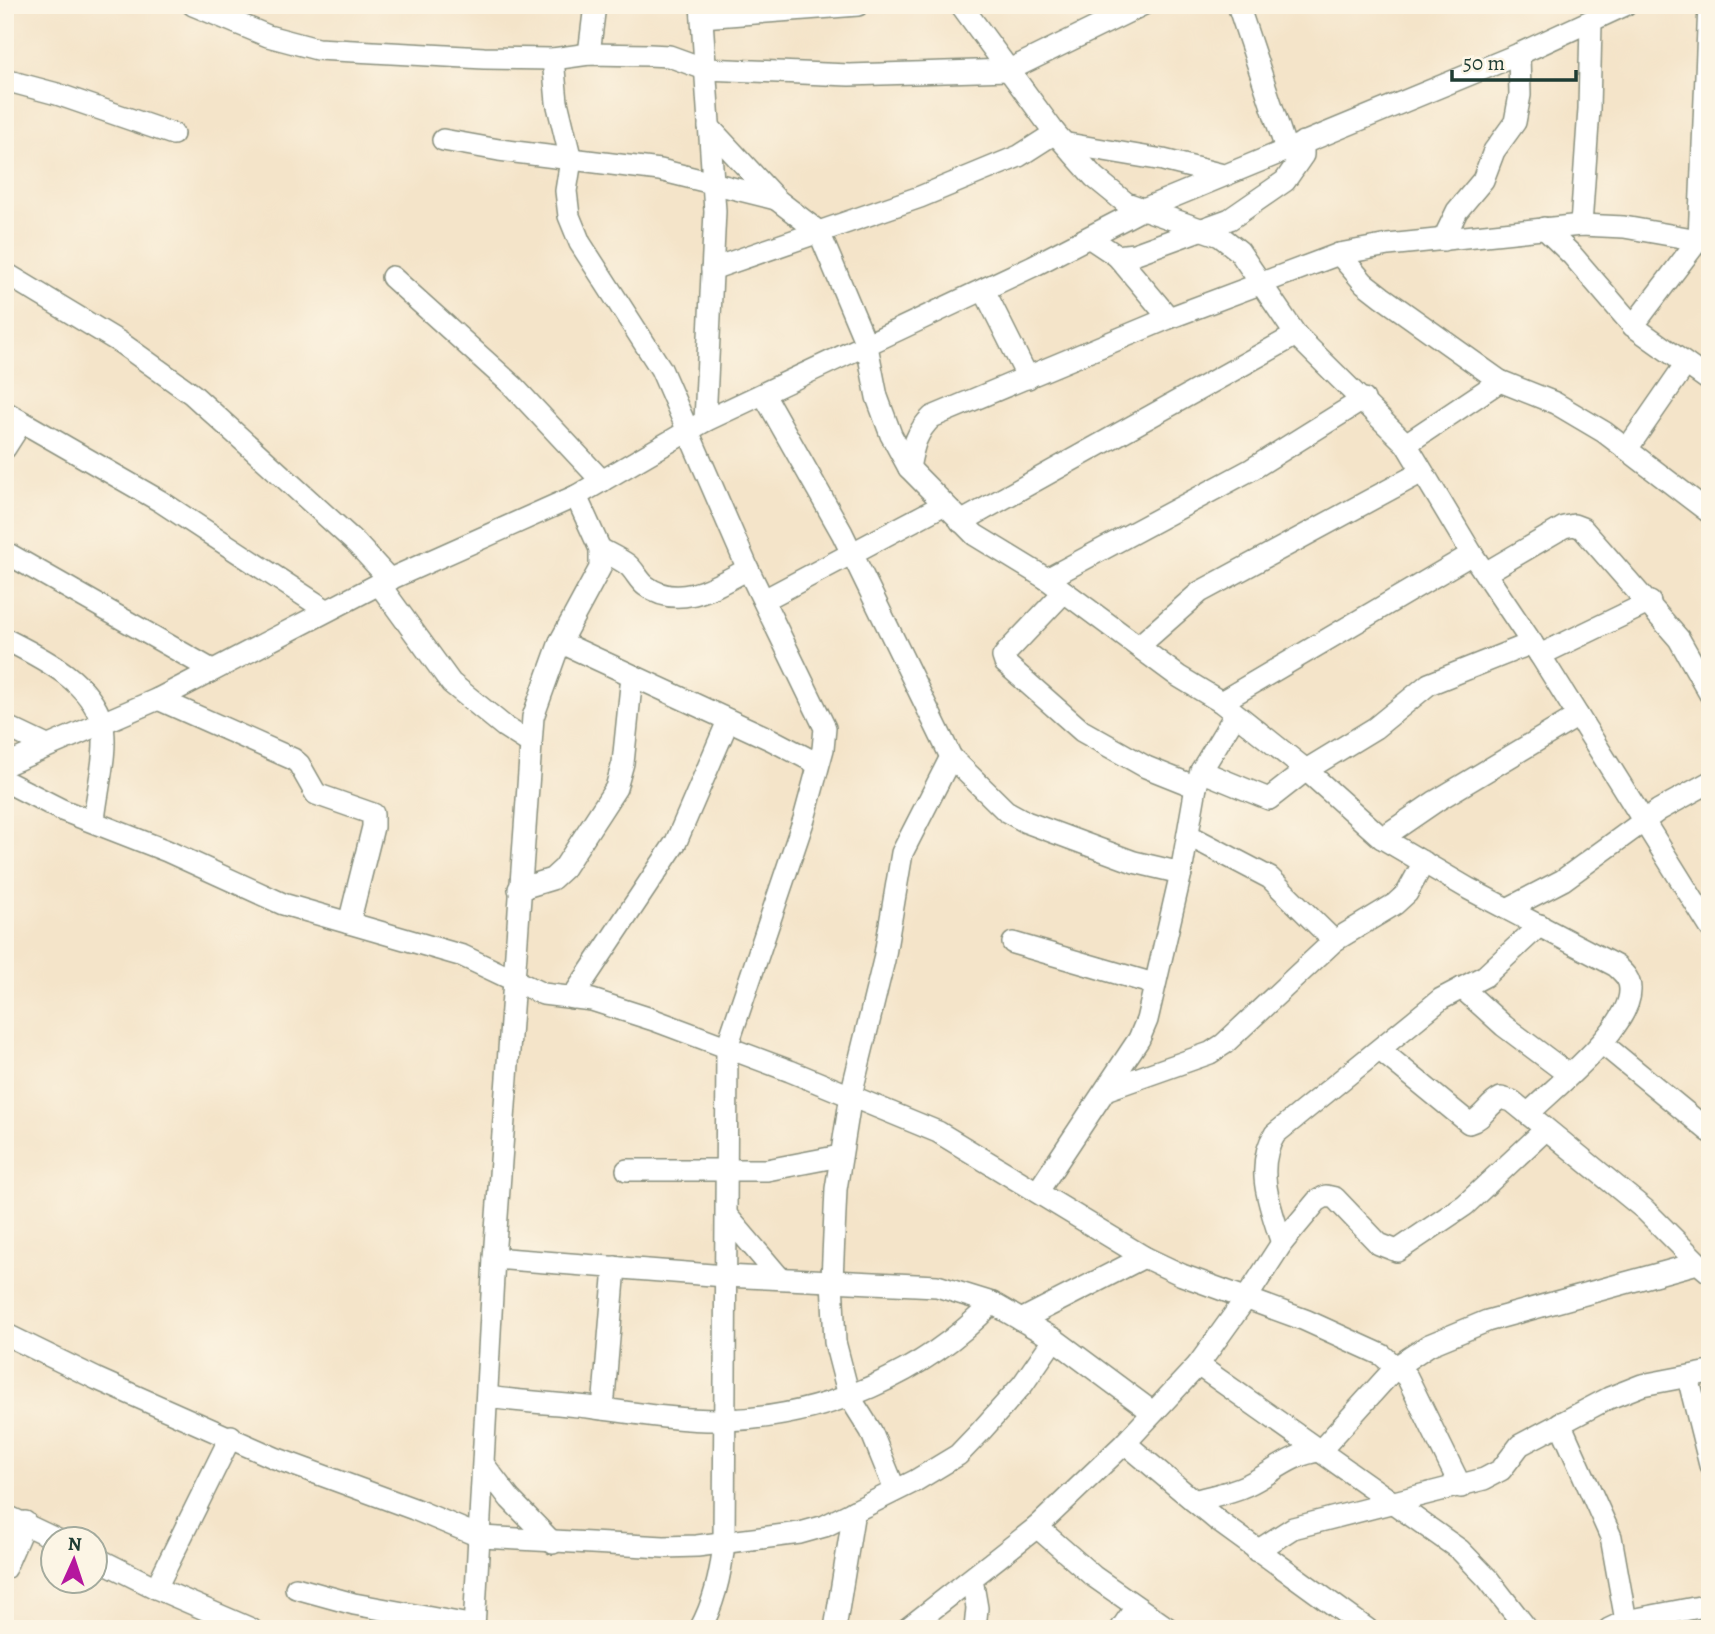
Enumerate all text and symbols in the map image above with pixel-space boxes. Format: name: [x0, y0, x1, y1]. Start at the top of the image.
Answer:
scale bar: [1452, 38, 1577, 82]
text: 50 m: [1463, 49, 1505, 77]
north arrow: [38, 1526, 108, 1596]
text: N: [67, 1531, 83, 1557]

